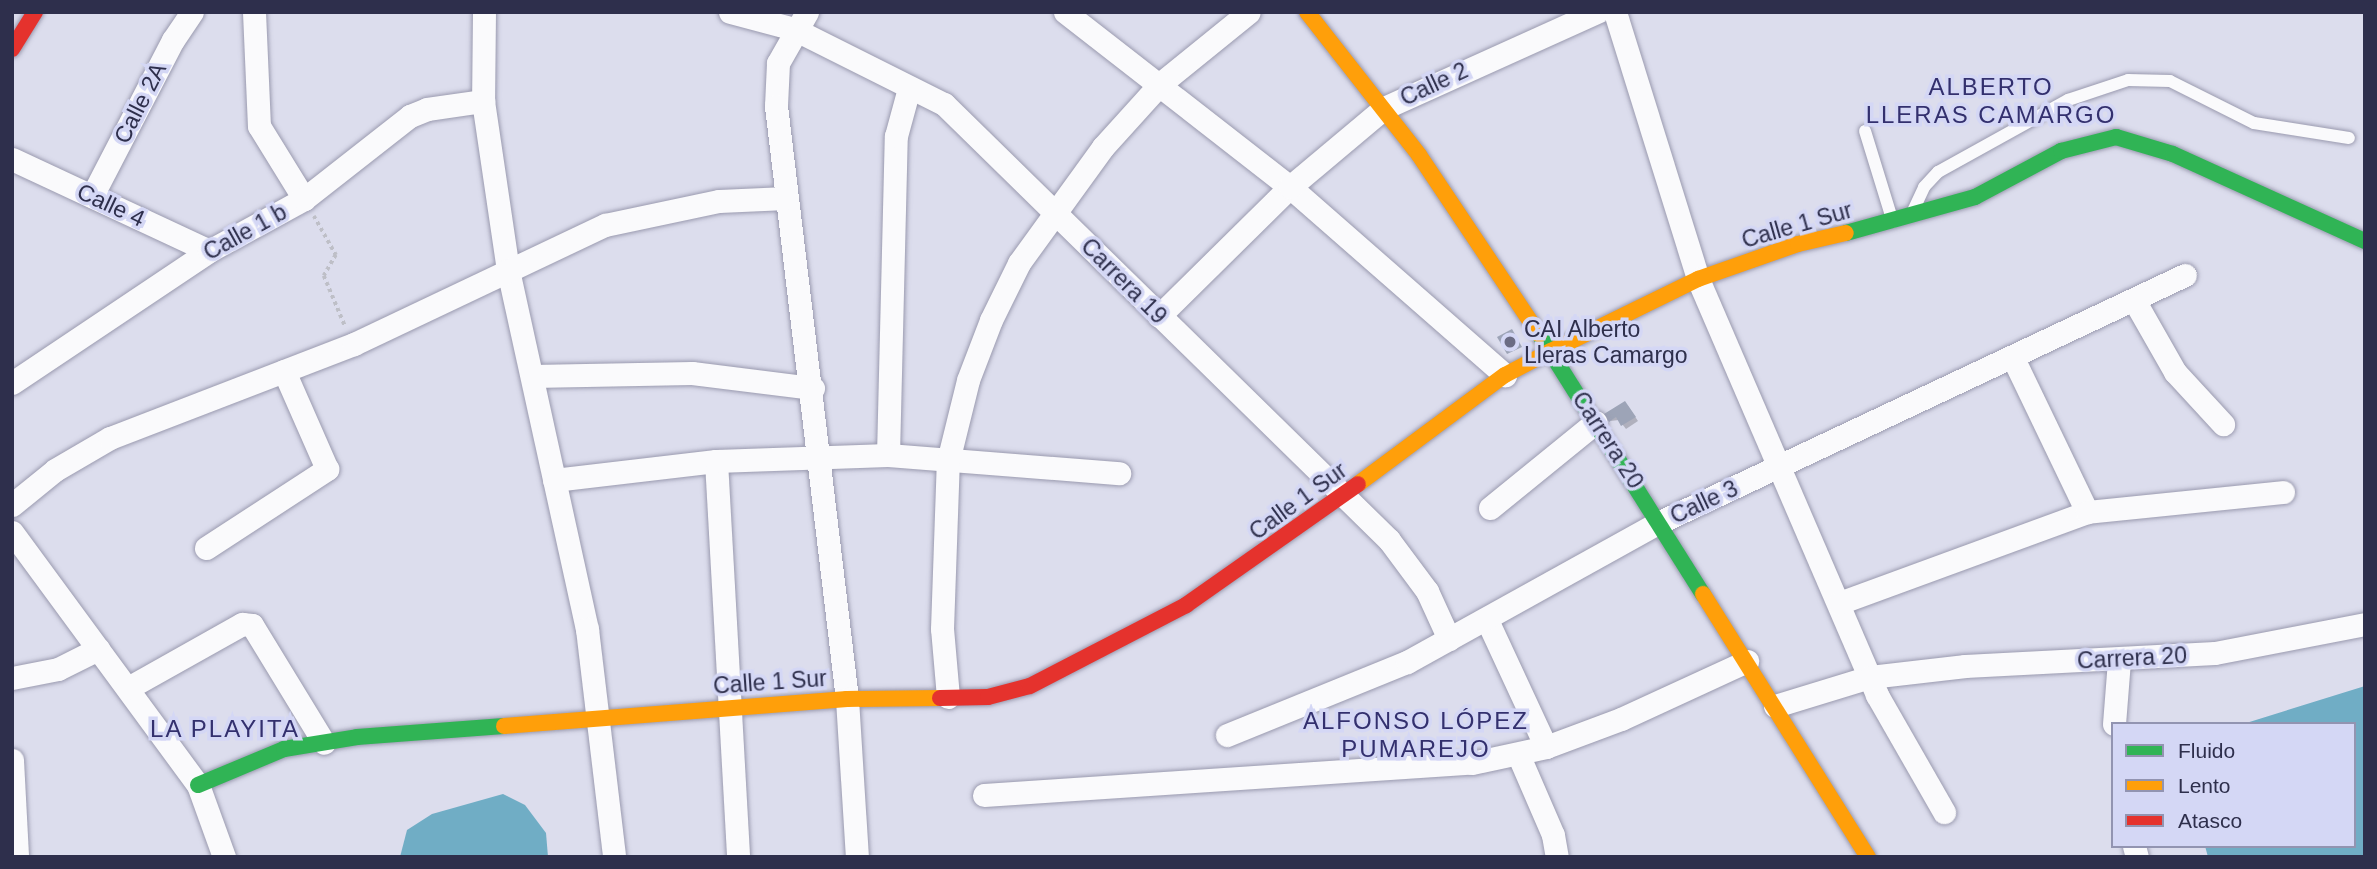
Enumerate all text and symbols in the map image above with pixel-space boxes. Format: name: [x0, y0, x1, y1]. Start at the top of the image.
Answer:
street label: Calle 2: [1396, 56, 1472, 112]
street label: Calle 2A: [108, 58, 172, 148]
district label: ALBERTO LLERAS CAMARGO: [1867, 73, 2115, 129]
street label: Calle 4: [73, 177, 149, 233]
street label: Calle 1 Sur: [1739, 196, 1855, 254]
street label: Calle 1 b: [199, 198, 291, 266]
street label: Carrera 19: [1075, 232, 1173, 330]
place label: CAI Alberto Lleras Camargo: [1524, 315, 1688, 369]
marker: CAI Alberto Lleras Camargo: [1502, 334, 1518, 350]
street label: Carrera 20: [1566, 386, 1650, 494]
street label: Calle 1 Sur: [1244, 456, 1352, 546]
street label: Calle 3: [1666, 474, 1742, 530]
street label: Carrera 20: [2076, 641, 2188, 675]
street label: Calle 1 Sur: [712, 664, 828, 700]
district label: ALFONSO LÓPEZ PUMAREJO: [1305, 707, 1527, 763]
district label: LA PLAYITA: [151, 715, 299, 743]
legend: [2111, 722, 2356, 848]
text: Fluido: [2178, 739, 2235, 762]
text: Lento: [2178, 774, 2231, 797]
text: Atasco: [2178, 809, 2242, 832]

